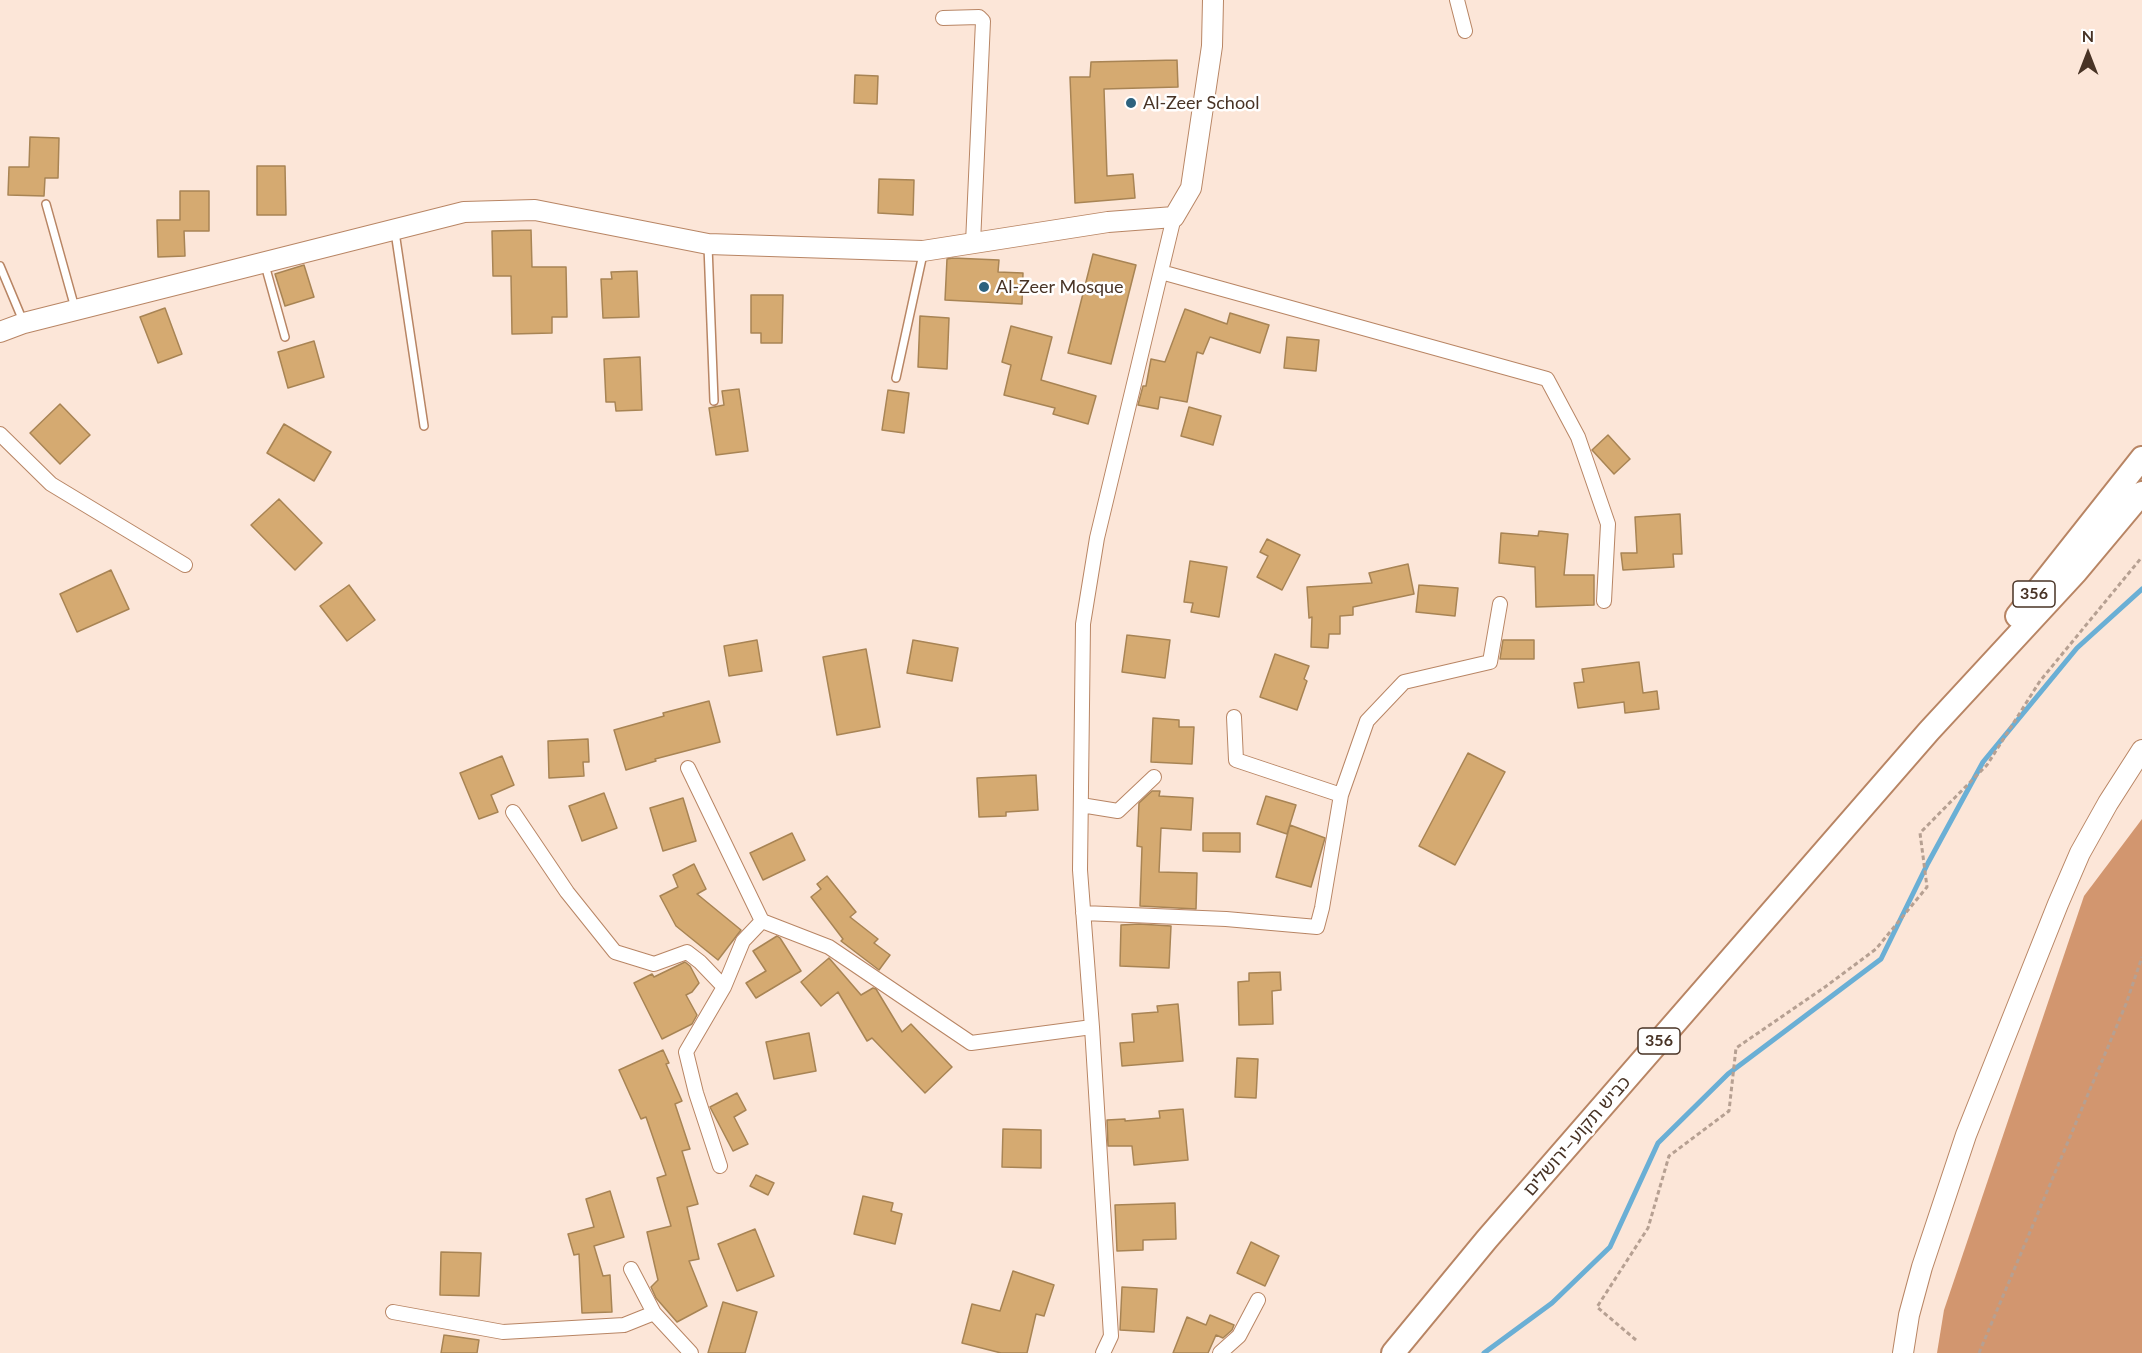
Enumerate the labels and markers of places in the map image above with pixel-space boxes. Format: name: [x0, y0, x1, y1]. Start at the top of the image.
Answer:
place label: Al-Zeer School: [1143, 92, 1260, 114]
marker: Al-Zeer School: [1124, 96, 1138, 110]
place label: Al-Zeer Mosque: [996, 276, 1124, 298]
marker: Al-Zeer Mosque: [977, 280, 991, 294]

